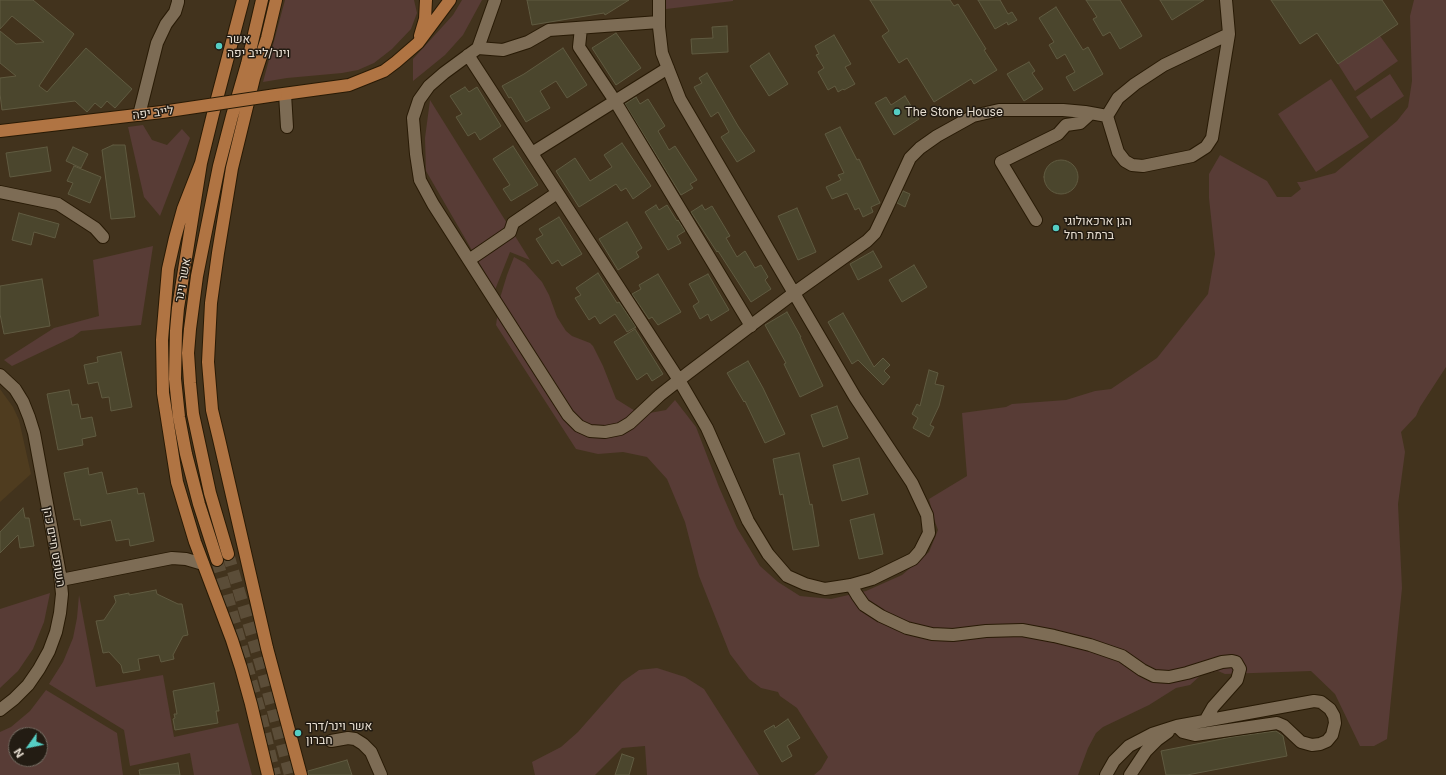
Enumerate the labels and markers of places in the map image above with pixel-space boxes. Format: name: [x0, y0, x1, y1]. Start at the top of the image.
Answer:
place label: אשר וינר/לייב יפה: [227, 32, 290, 60]
marker: אשר וינר/לייב יפה: [214, 41, 224, 51]
place label: The Stone House: [905, 105, 1003, 119]
marker: The Stone House: [892, 107, 902, 117]
place label: הגן ארכאולוגי ברמת רחל: [1064, 214, 1132, 242]
marker: הגן ארכאולוגי ברמת רחל: [1051, 223, 1061, 233]
place label: אשר וינר/דרך חברון: [306, 719, 372, 747]
marker: אשר וינר/דרך חברון: [293, 728, 303, 738]

